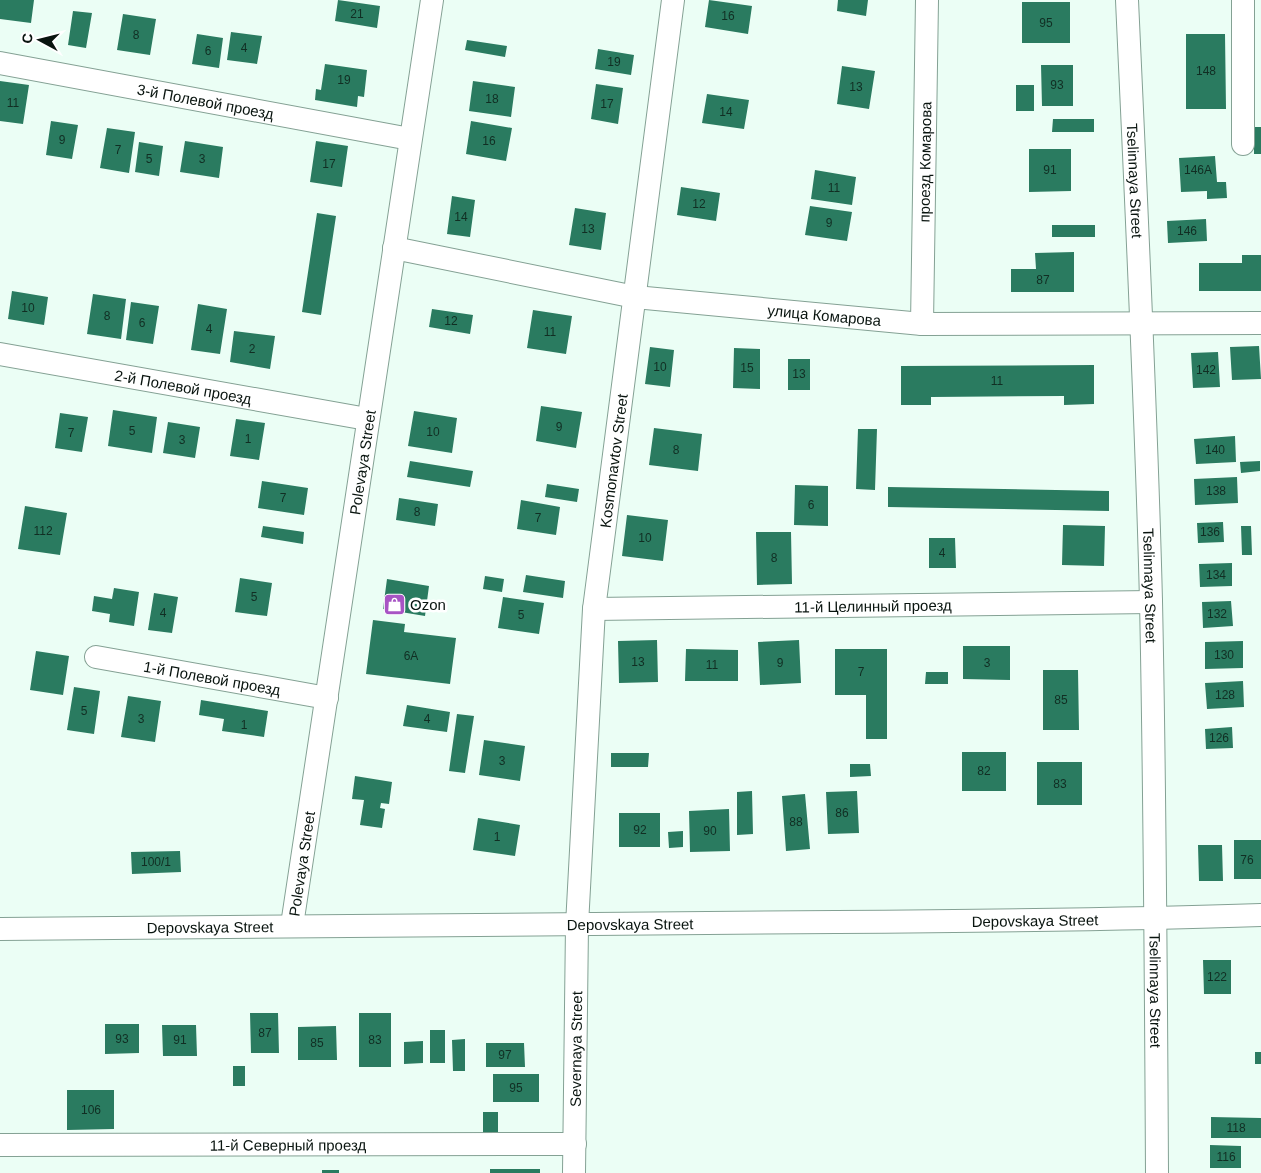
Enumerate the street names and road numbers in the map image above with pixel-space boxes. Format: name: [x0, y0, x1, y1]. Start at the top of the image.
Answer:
street label: 3-й Полевой проезд: [136, 80, 275, 122]
street label: проезд Комарова: [915, 101, 934, 223]
street label: Tselinnaya Street: [1124, 123, 1146, 239]
street label: улица Комарова: [767, 301, 882, 329]
street label: 2-й Полевой проезд: [113, 366, 253, 407]
street label: Kosmonavtov Street: [596, 392, 630, 529]
street label: Polevaya Street: [346, 408, 378, 516]
street label: Tselinnaya Street: [1140, 528, 1160, 644]
street label: 11-й Целинный проезд: [794, 596, 952, 615]
street label: 1-й Полевой проезд: [142, 657, 282, 698]
street label: Polevaya Street: [285, 809, 318, 917]
street label: Depovskaya Street: [972, 911, 1099, 929]
street label: Depovskaya Street: [567, 915, 694, 933]
street label: Depovskaya Street: [147, 918, 274, 936]
street label: Tselinnaya Street: [1147, 933, 1165, 1049]
street label: Severnaya Street: [566, 990, 585, 1107]
street label: 11-й Северный проезд: [210, 1136, 367, 1153]

